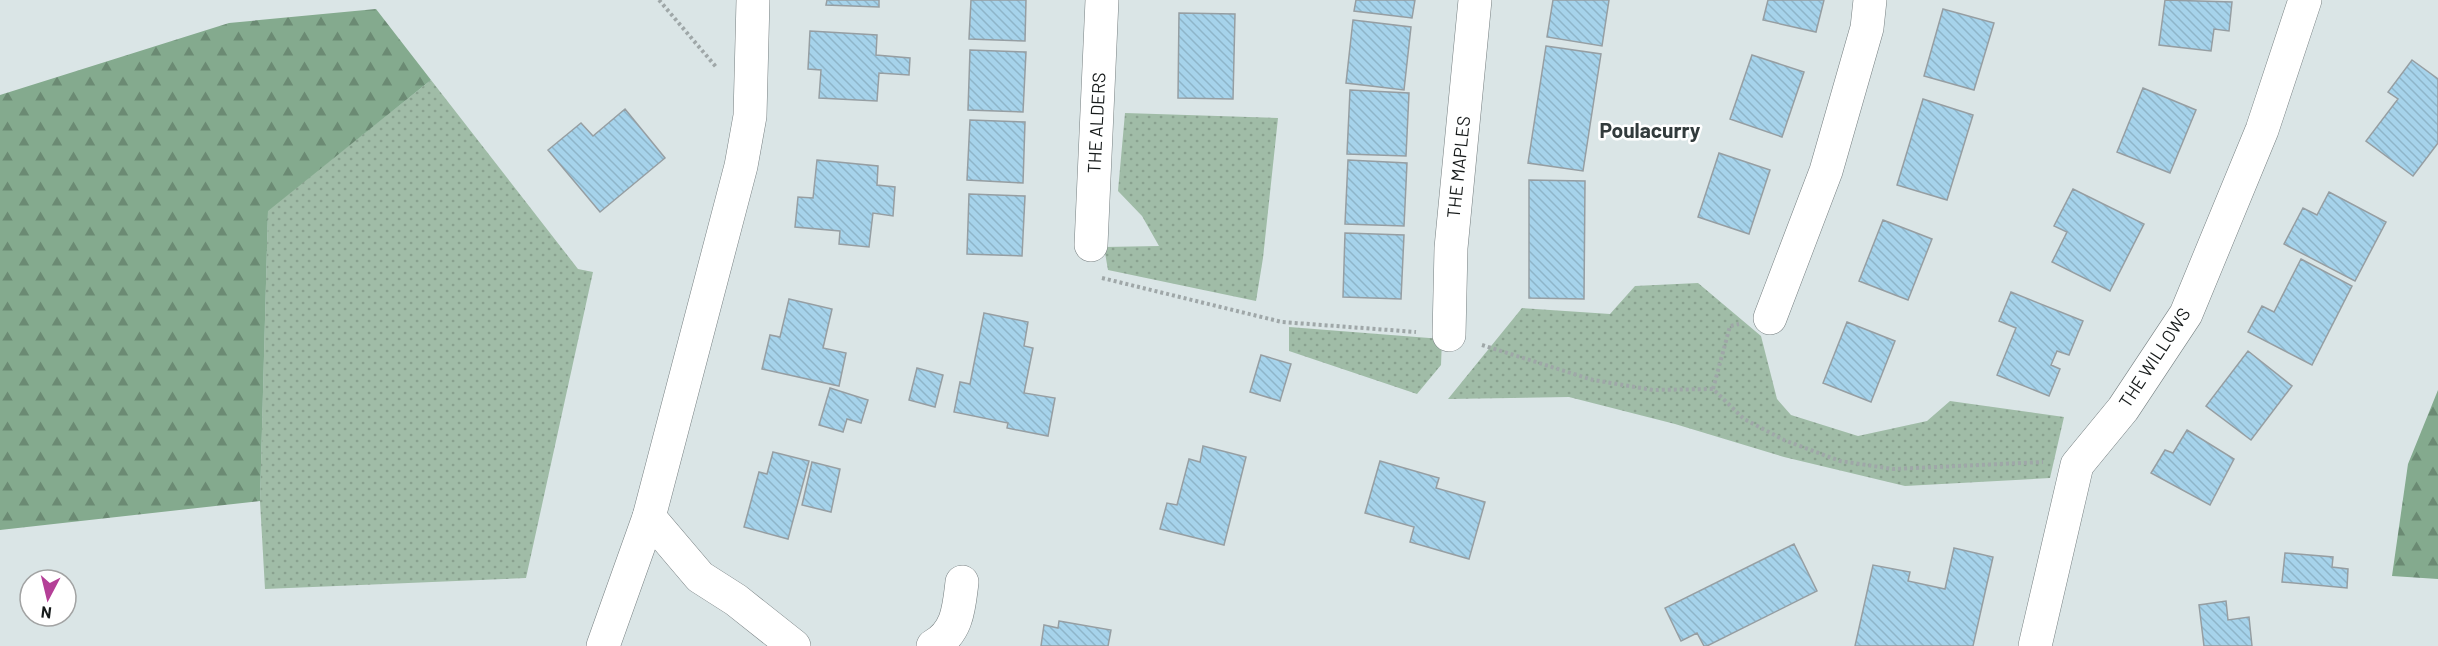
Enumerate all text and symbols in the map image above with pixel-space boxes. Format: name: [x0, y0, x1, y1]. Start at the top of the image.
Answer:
street label: THE ALDERS: [1082, 72, 1110, 174]
street label: THE MAPLES: [1442, 115, 1474, 219]
district label: Poulacurry: [1600, 117, 1701, 142]
street label: THE WILLOWS: [2114, 303, 2195, 411]
north arrow: [18, 568, 78, 628]
text: N: [40, 603, 53, 623]

